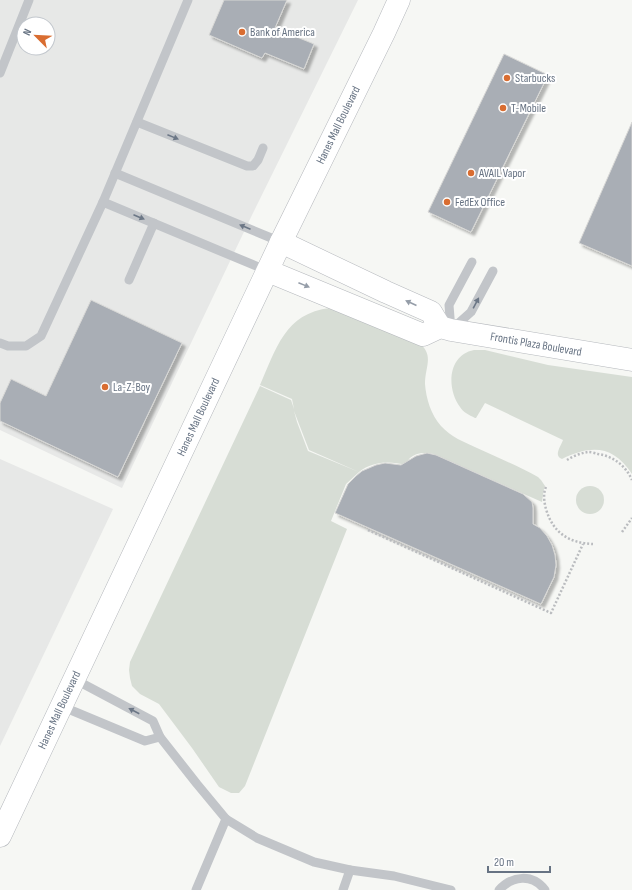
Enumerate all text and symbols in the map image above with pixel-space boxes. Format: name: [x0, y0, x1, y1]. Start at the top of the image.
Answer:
north arrow: [16, 16, 56, 56]
place label: Bank of America: [250, 25, 315, 40]
text: N: [20, 27, 35, 37]
marker: Bank of America: [237, 27, 247, 37]
place label: Starbucks: [515, 71, 555, 86]
marker: Starbucks: [502, 73, 512, 83]
street label: Hanes Mall Boulevard: [313, 84, 364, 167]
place label: T-Mobile: [511, 101, 546, 116]
marker: T-Mobile: [498, 103, 508, 113]
one-way arrow: [168, 134, 180, 140]
place label: AVAIL Vapor: [478, 166, 526, 181]
marker: AVAIL Vapor: [466, 168, 476, 178]
place label: FedEx Office: [455, 195, 505, 210]
marker: FedEx Office: [442, 197, 452, 207]
one-way arrow: [133, 214, 145, 220]
one-way arrow: [239, 223, 251, 230]
one-way arrow: [298, 283, 310, 289]
one-way arrow: [472, 297, 479, 309]
one-way arrow: [406, 300, 417, 306]
street label: Frontis Plaza Boulevard: [489, 329, 583, 360]
street label: Hanes Mall Boulevard: [174, 376, 223, 459]
place label: La-Z-Boy: [113, 380, 151, 395]
marker: La-Z-Boy: [100, 382, 110, 392]
street label: Hanes Mall Boulevard: [35, 669, 84, 752]
one-way arrow: [128, 708, 140, 714]
scale bar: [488, 848, 550, 874]
text: 20 m: [494, 855, 514, 870]

